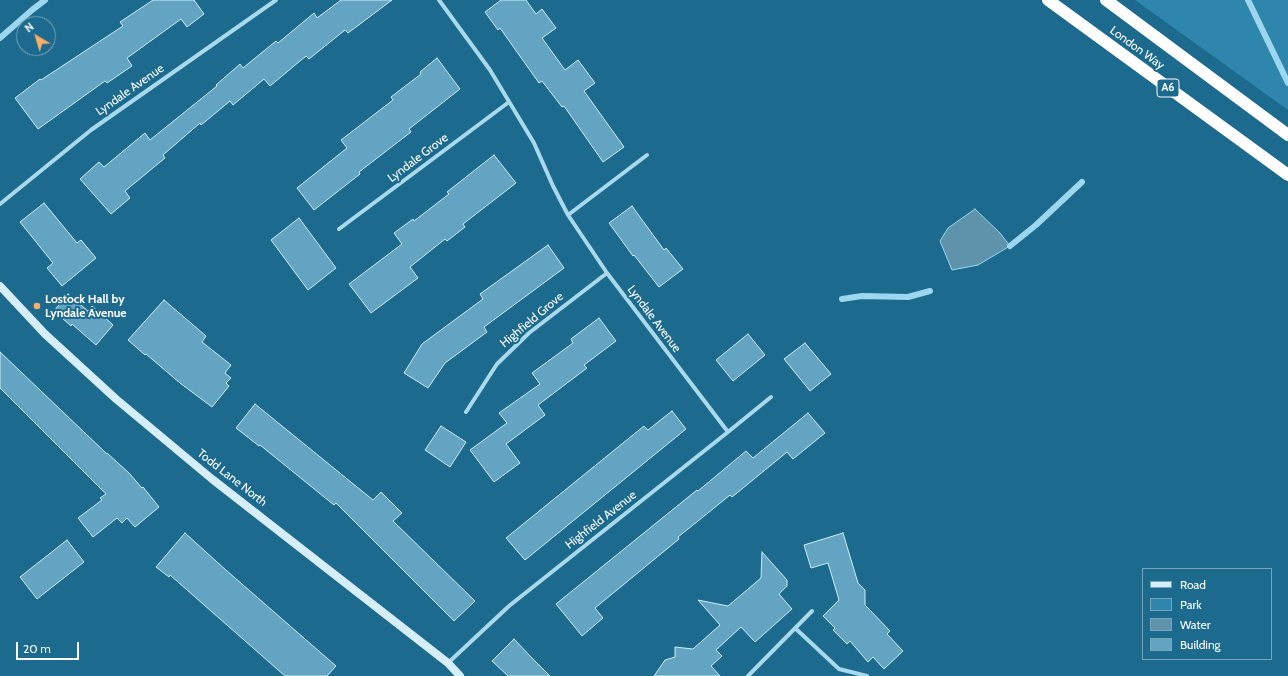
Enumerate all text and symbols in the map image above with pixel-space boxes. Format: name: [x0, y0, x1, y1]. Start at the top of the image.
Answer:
north arrow: [16, 16, 56, 56]
text: N: [22, 19, 37, 35]
street label: London Way: [1107, 23, 1167, 73]
street label: Lyndale Avenue: [93, 61, 167, 119]
road number: A6: [1157, 79, 1179, 97]
street label: Lyndale Grove: [385, 131, 451, 185]
street label: Lyndale Avenue: [624, 283, 684, 355]
street label: Highfield Grove: [497, 289, 567, 351]
place label: Lostock Hall by Lyndale Avenue: [45, 292, 127, 320]
marker: Lostock Hall by Lyndale Avenue: [32, 301, 42, 311]
street label: Todd Lane North: [194, 446, 270, 510]
street label: Highfield Avenue: [563, 488, 639, 552]
legend: [1142, 568, 1272, 660]
text: Road: [1180, 577, 1206, 592]
text: Park: [1180, 597, 1202, 612]
text: Water: [1180, 617, 1210, 632]
scale bar: [18, 634, 81, 660]
text: Building: [1180, 637, 1221, 652]
text: 20 m: [23, 641, 51, 656]

